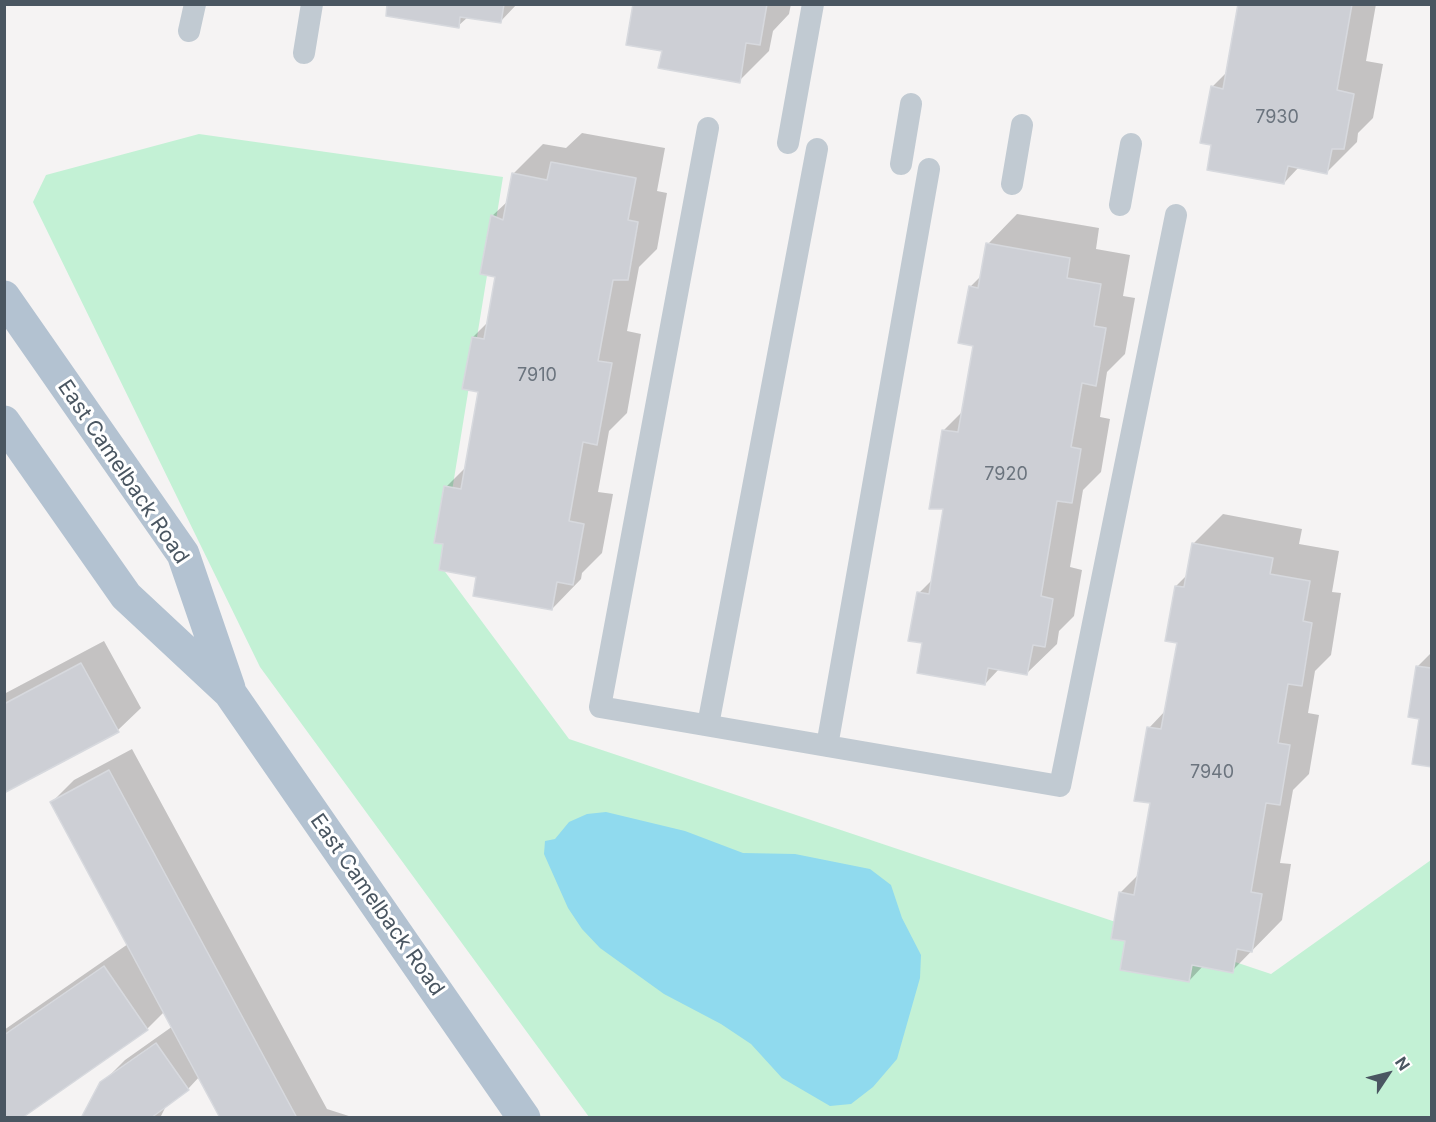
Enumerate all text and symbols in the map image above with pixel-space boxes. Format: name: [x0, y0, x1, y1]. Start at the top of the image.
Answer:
house number: 7930: [1255, 107, 1299, 129]
house number: 7910: [517, 365, 557, 387]
street label: East Camelback Road: [52, 375, 194, 569]
house number: 7920: [984, 464, 1028, 486]
house number: 7940: [1190, 762, 1234, 784]
street label: East Camelback Road: [305, 809, 449, 1001]
north arrow: [1358, 1044, 1418, 1104]
text: N: [1391, 1053, 1414, 1074]

